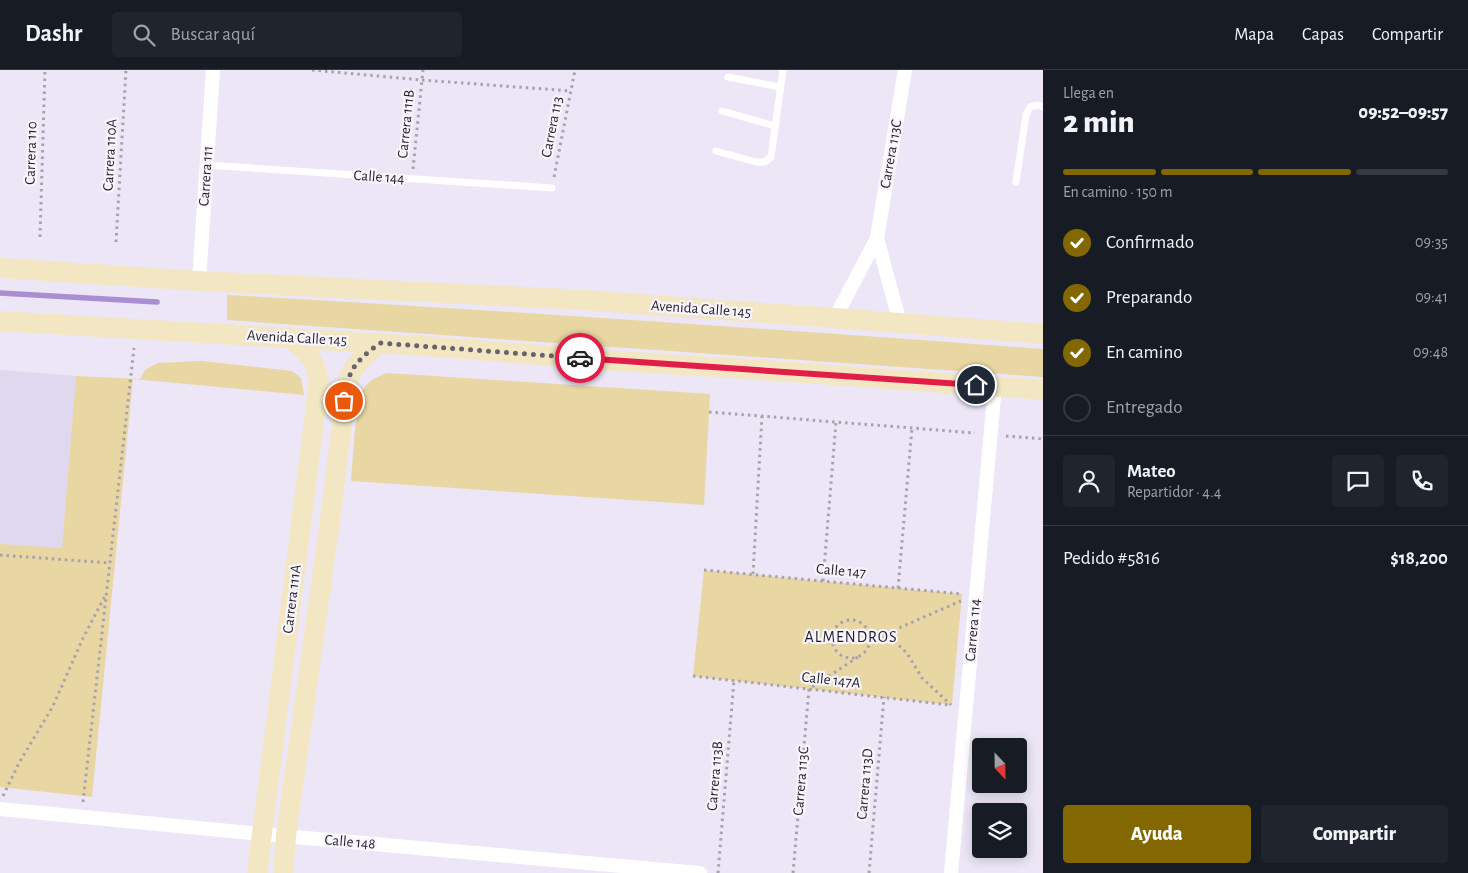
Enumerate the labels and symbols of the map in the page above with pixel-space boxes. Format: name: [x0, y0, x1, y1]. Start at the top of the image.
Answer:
street label: Carrera 111B: [395, 89, 417, 159]
street label: Carrera 113: [539, 95, 565, 159]
street label: Carrera 110A: [101, 118, 119, 191]
street label: Carrera 113C: [878, 118, 904, 190]
street label: Carrera 110: [22, 121, 40, 185]
street label: Carrera 111: [196, 145, 216, 207]
street label: Calle 144: [353, 168, 405, 186]
street label: Avenida Calle 145: [651, 298, 751, 320]
street label: Avenida Calle 145: [247, 328, 347, 348]
courier: [555, 333, 605, 383]
pin: [955, 364, 997, 406]
pin: [323, 380, 365, 422]
street label: Calle 147: [815, 561, 867, 581]
street label: Carrera 111A: [280, 563, 304, 634]
street label: Carrera 114: [963, 598, 983, 662]
district label: ALMENDROS: [805, 629, 897, 645]
street label: Calle 147A: [801, 669, 861, 691]
north arrow: [972, 738, 1028, 792]
street label: Carrera 113B: [704, 741, 726, 811]
street label: Carrera 113C: [790, 745, 812, 816]
street label: Carrera 113D: [854, 747, 876, 820]
street label: Calle 148: [324, 832, 376, 852]

